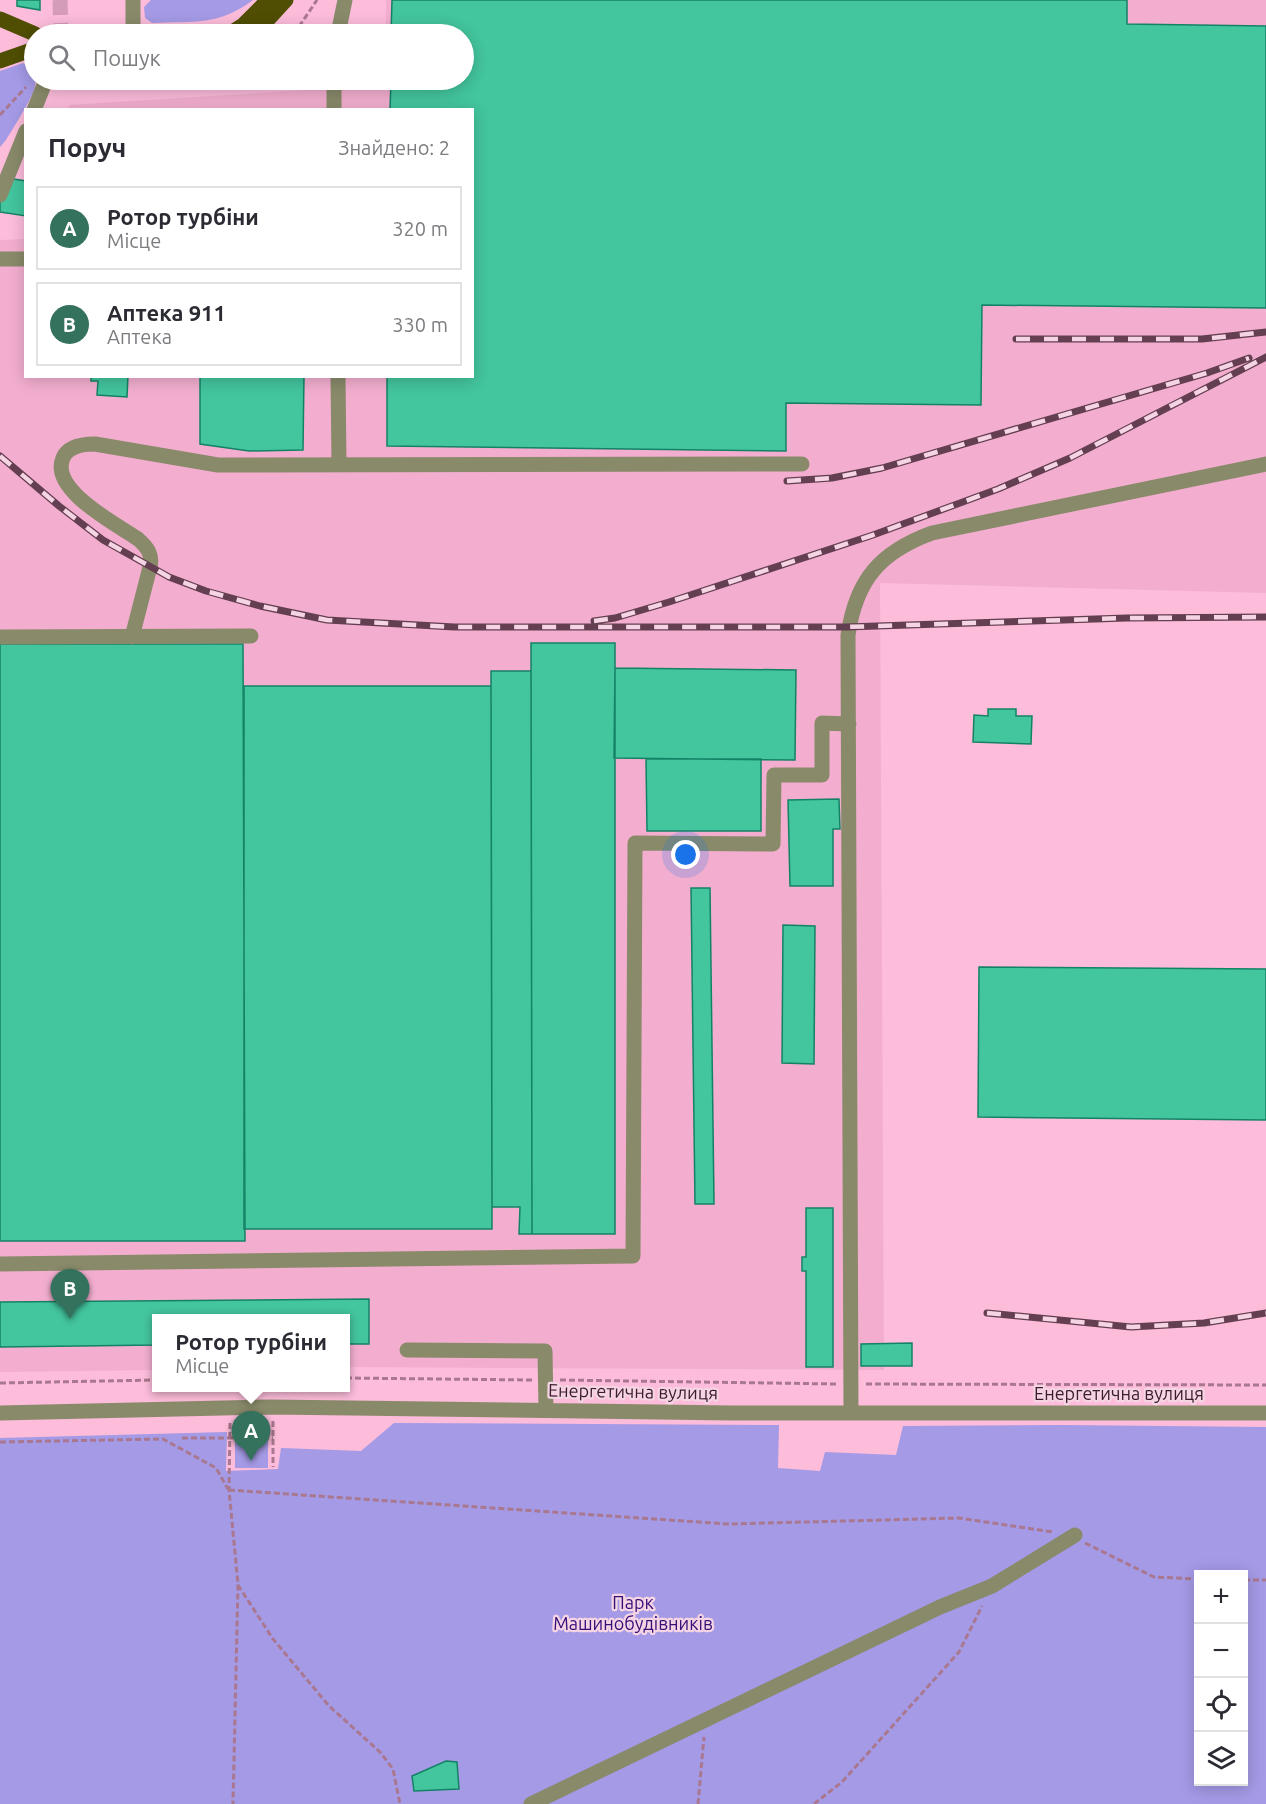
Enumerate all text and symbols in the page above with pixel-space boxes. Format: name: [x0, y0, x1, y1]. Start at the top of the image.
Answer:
search box: [24, 24, 474, 90]
icon: search: [45, 41, 78, 74]
text: Пошук: [93, 45, 161, 70]
text: Поруч: [48, 133, 126, 162]
text: Знайдено: 2: [338, 136, 450, 159]
text: Ротор турбіни: [107, 204, 259, 229]
text: A: [62, 217, 77, 240]
text: 320 m: [392, 217, 448, 240]
text: Місце: [107, 229, 161, 252]
text: Аптека 911: [107, 300, 226, 325]
text: B: [63, 313, 76, 336]
text: 330 m: [392, 313, 448, 336]
text: Аптека: [107, 325, 172, 348]
your location: [671, 840, 700, 869]
pin: B: [50, 1270, 90, 1319]
popup: [152, 1314, 350, 1392]
text: Ротор турбіни: [175, 1329, 327, 1354]
text: Місце: [175, 1354, 229, 1377]
street label: Енергетична вулиця: [548, 1380, 718, 1402]
street label: Енергетична вулиця: [1034, 1383, 1204, 1403]
pin: A: [232, 1412, 270, 1461]
map controls: [1194, 1570, 1248, 1786]
button: +: [1194, 1570, 1248, 1624]
park label: Парк Машинобудівників: [553, 1592, 713, 1633]
button: −: [1194, 1624, 1248, 1678]
button: locate: [1194, 1678, 1248, 1732]
button: layers: [1194, 1732, 1248, 1786]

